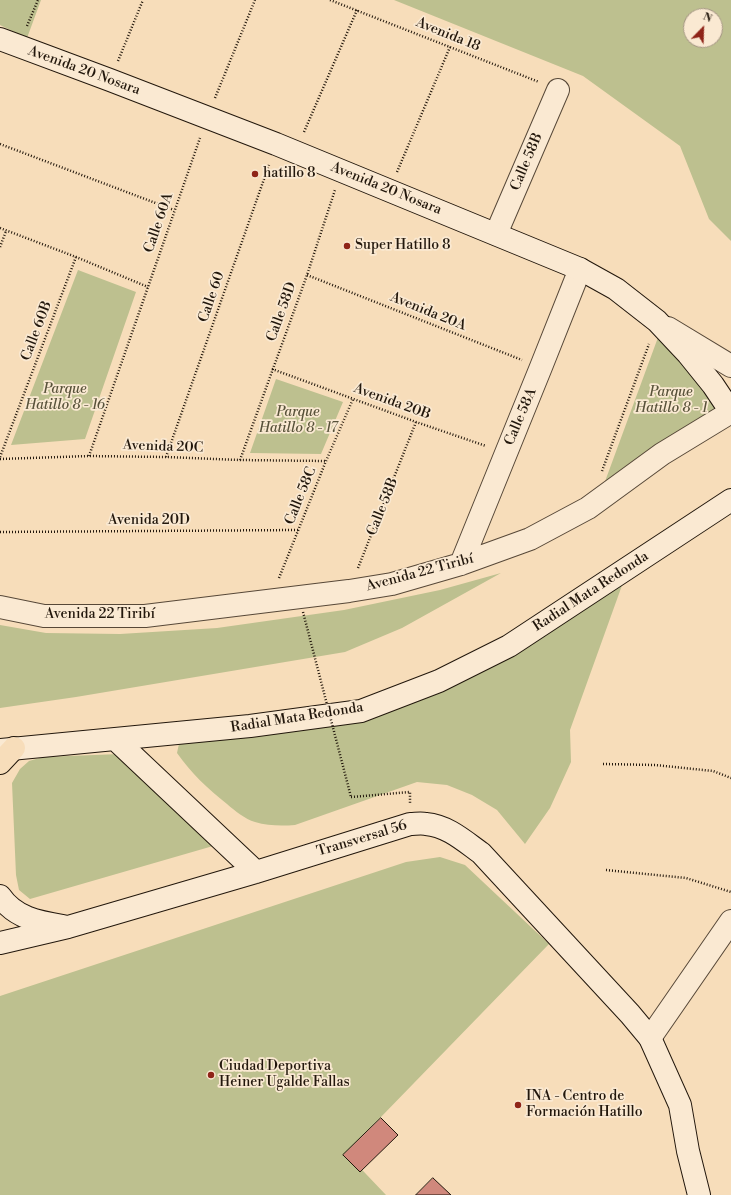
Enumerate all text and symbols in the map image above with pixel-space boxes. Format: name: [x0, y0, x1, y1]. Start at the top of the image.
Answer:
north arrow: [683, 8, 723, 48]
text: N: [701, 10, 714, 26]
street label: Avenida 18: [413, 14, 483, 56]
street label: Avenida 20 Nosara: [26, 43, 142, 99]
street label: Calle 58B: [507, 131, 547, 193]
street label: Avenida 20 Nosara: [328, 159, 444, 219]
place label: hatillo 8: [263, 166, 316, 182]
marker: hatillo 8: [250, 169, 260, 179]
street label: Calle 60A: [141, 191, 177, 255]
place label: Super Hatillo 8: [355, 238, 451, 254]
marker: Super Hatillo 8: [342, 241, 352, 251]
street label: Calle 60: [195, 269, 229, 325]
street label: Calle 58D: [263, 280, 301, 344]
street label: Avenida 20A: [388, 289, 468, 335]
street label: Calle 60B: [18, 299, 56, 363]
street label: Avenida 20B: [351, 380, 433, 424]
park label: Parque Hatillo 8 - 16: [25, 382, 105, 414]
park label: Parque Hatillo 8 - 1: [635, 385, 707, 418]
street label: Calle 58A: [501, 386, 541, 448]
park label: Parque Hatillo 8 - 17: [259, 405, 337, 438]
street label: Avenida 20C: [122, 437, 204, 457]
street label: Calle 58C: [282, 465, 320, 527]
street label: Calle 58B: [364, 476, 402, 538]
street label: Avenida 20D: [108, 513, 190, 529]
street label: Radial Mata Redonda: [530, 548, 652, 636]
street label: Avenida 22 Tiribí: [365, 551, 475, 595]
street label: Avenida 22 Tiribí: [45, 607, 155, 623]
street label: Radial Mata Redonda: [229, 699, 365, 737]
street label: Transversal 56: [315, 817, 409, 861]
place label: Ciudad Deportiva Heiner Ugalde Fallas: [219, 1059, 350, 1092]
marker: Ciudad Deportiva Heiner Ugalde Fallas: [206, 1070, 216, 1080]
place label: INA - Centro de Formación Hatillo: [526, 1089, 643, 1122]
marker: INA - Centro de Formación Hatillo: [513, 1100, 523, 1110]

